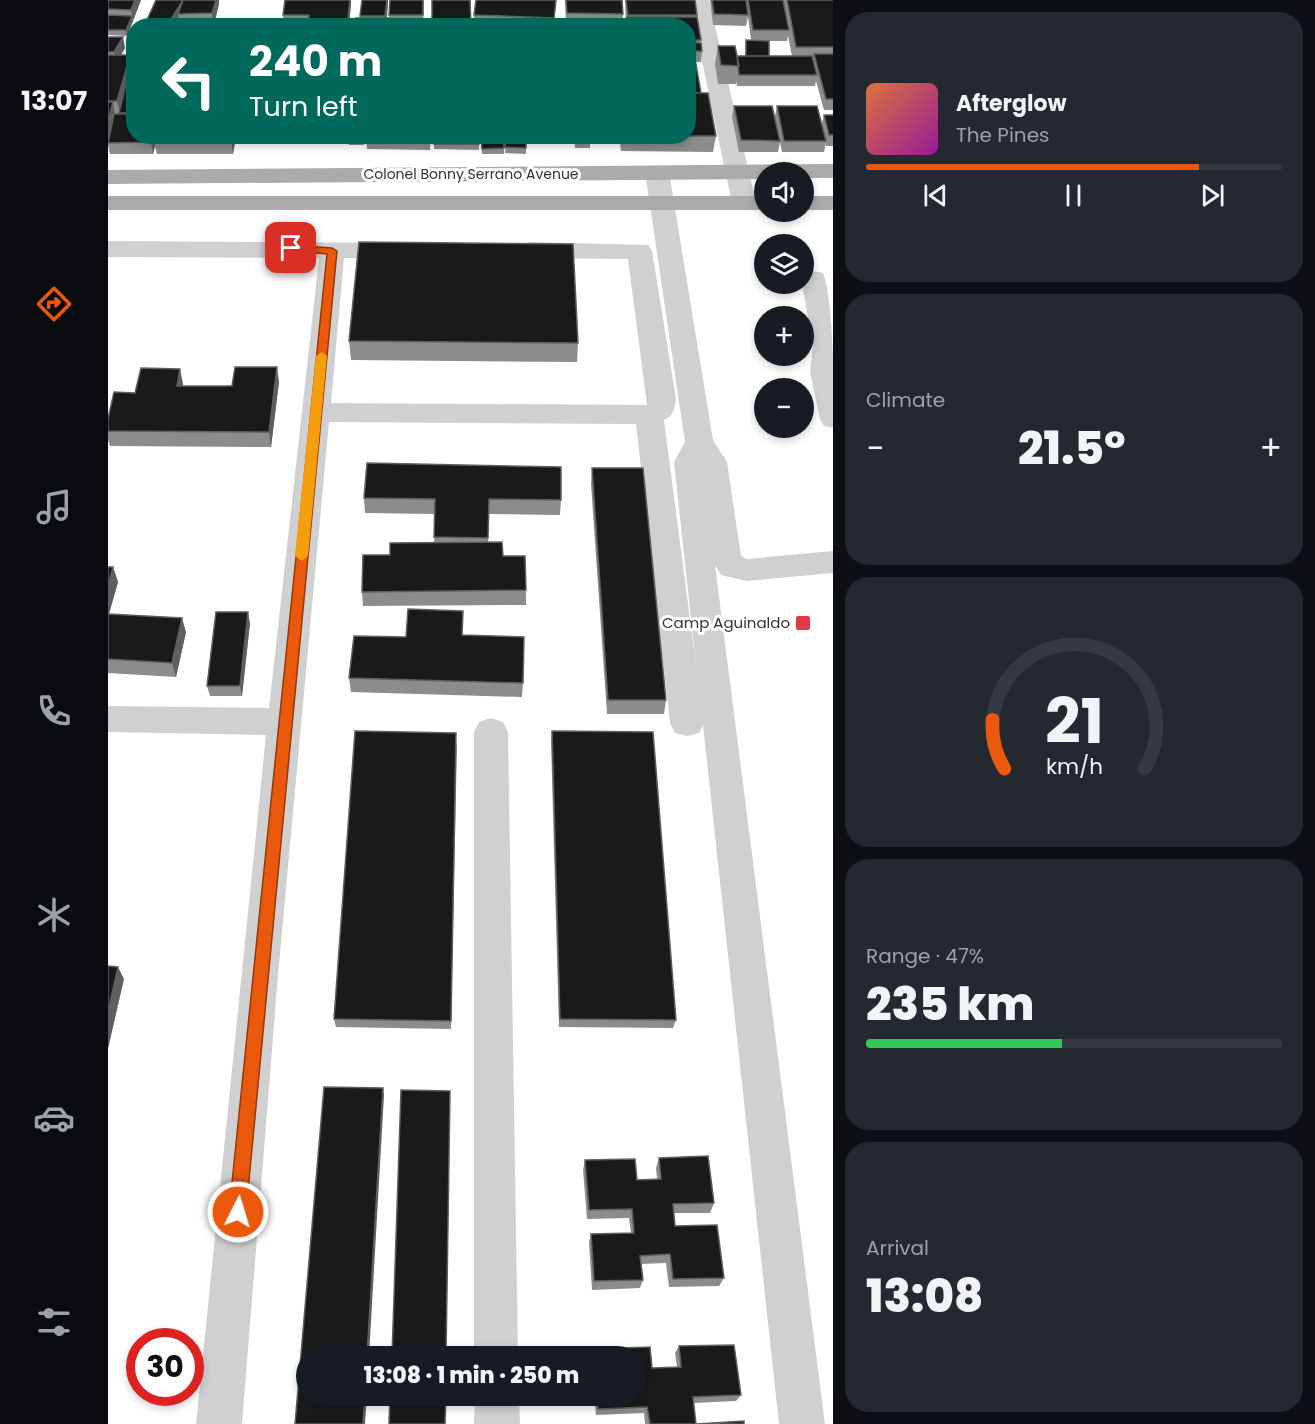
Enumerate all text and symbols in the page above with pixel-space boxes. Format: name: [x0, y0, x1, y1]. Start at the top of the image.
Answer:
text: 240 m: [249, 32, 382, 91]
icon: left: [150, 42, 228, 120]
text: 13:07: [21, 82, 87, 119]
text: Turn left: [249, 88, 358, 125]
text: Afterglow: [956, 88, 1067, 119]
text: The Pines: [956, 121, 1050, 149]
map controls: [754, 162, 814, 438]
button: sound: [754, 162, 814, 222]
street label: Colonel Bonny Serrano Avenue: [363, 164, 579, 184]
icon: previous: [919, 179, 952, 212]
icon: pause: [1057, 179, 1090, 212]
icon: next: [1196, 179, 1229, 212]
pin: [265, 222, 316, 273]
icon: arrive: [274, 231, 307, 264]
button: layers: [754, 234, 814, 294]
icon: directions: [33, 283, 75, 325]
button: +: [754, 306, 814, 366]
button: −: [754, 378, 814, 438]
text: Climate: [866, 386, 945, 414]
text: 21.5°: [1018, 417, 1126, 480]
text: −: [866, 425, 884, 472]
text: +: [1259, 425, 1282, 472]
icon: music: [33, 486, 75, 528]
place label: Camp Aguinaldo: [662, 612, 790, 633]
marker: Camp Aguinaldo: [794, 614, 812, 632]
text: 21: [1044, 677, 1104, 765]
icon: phone: [33, 690, 75, 732]
text: km/h: [1045, 751, 1103, 782]
icon: climate: [33, 894, 75, 936]
text: Range · 47%: [866, 942, 984, 970]
text: 235 km: [866, 973, 1034, 1036]
icon: car: [33, 1097, 75, 1139]
position arrow: [206, 1180, 270, 1244]
text: Arrival: [866, 1234, 929, 1262]
text: 13:08: [866, 1265, 983, 1328]
icon: filters: [33, 1301, 75, 1343]
speed limit sign: 30: [126, 1328, 204, 1406]
text: 13:08 · 1 min · 250 m: [364, 1360, 579, 1391]

